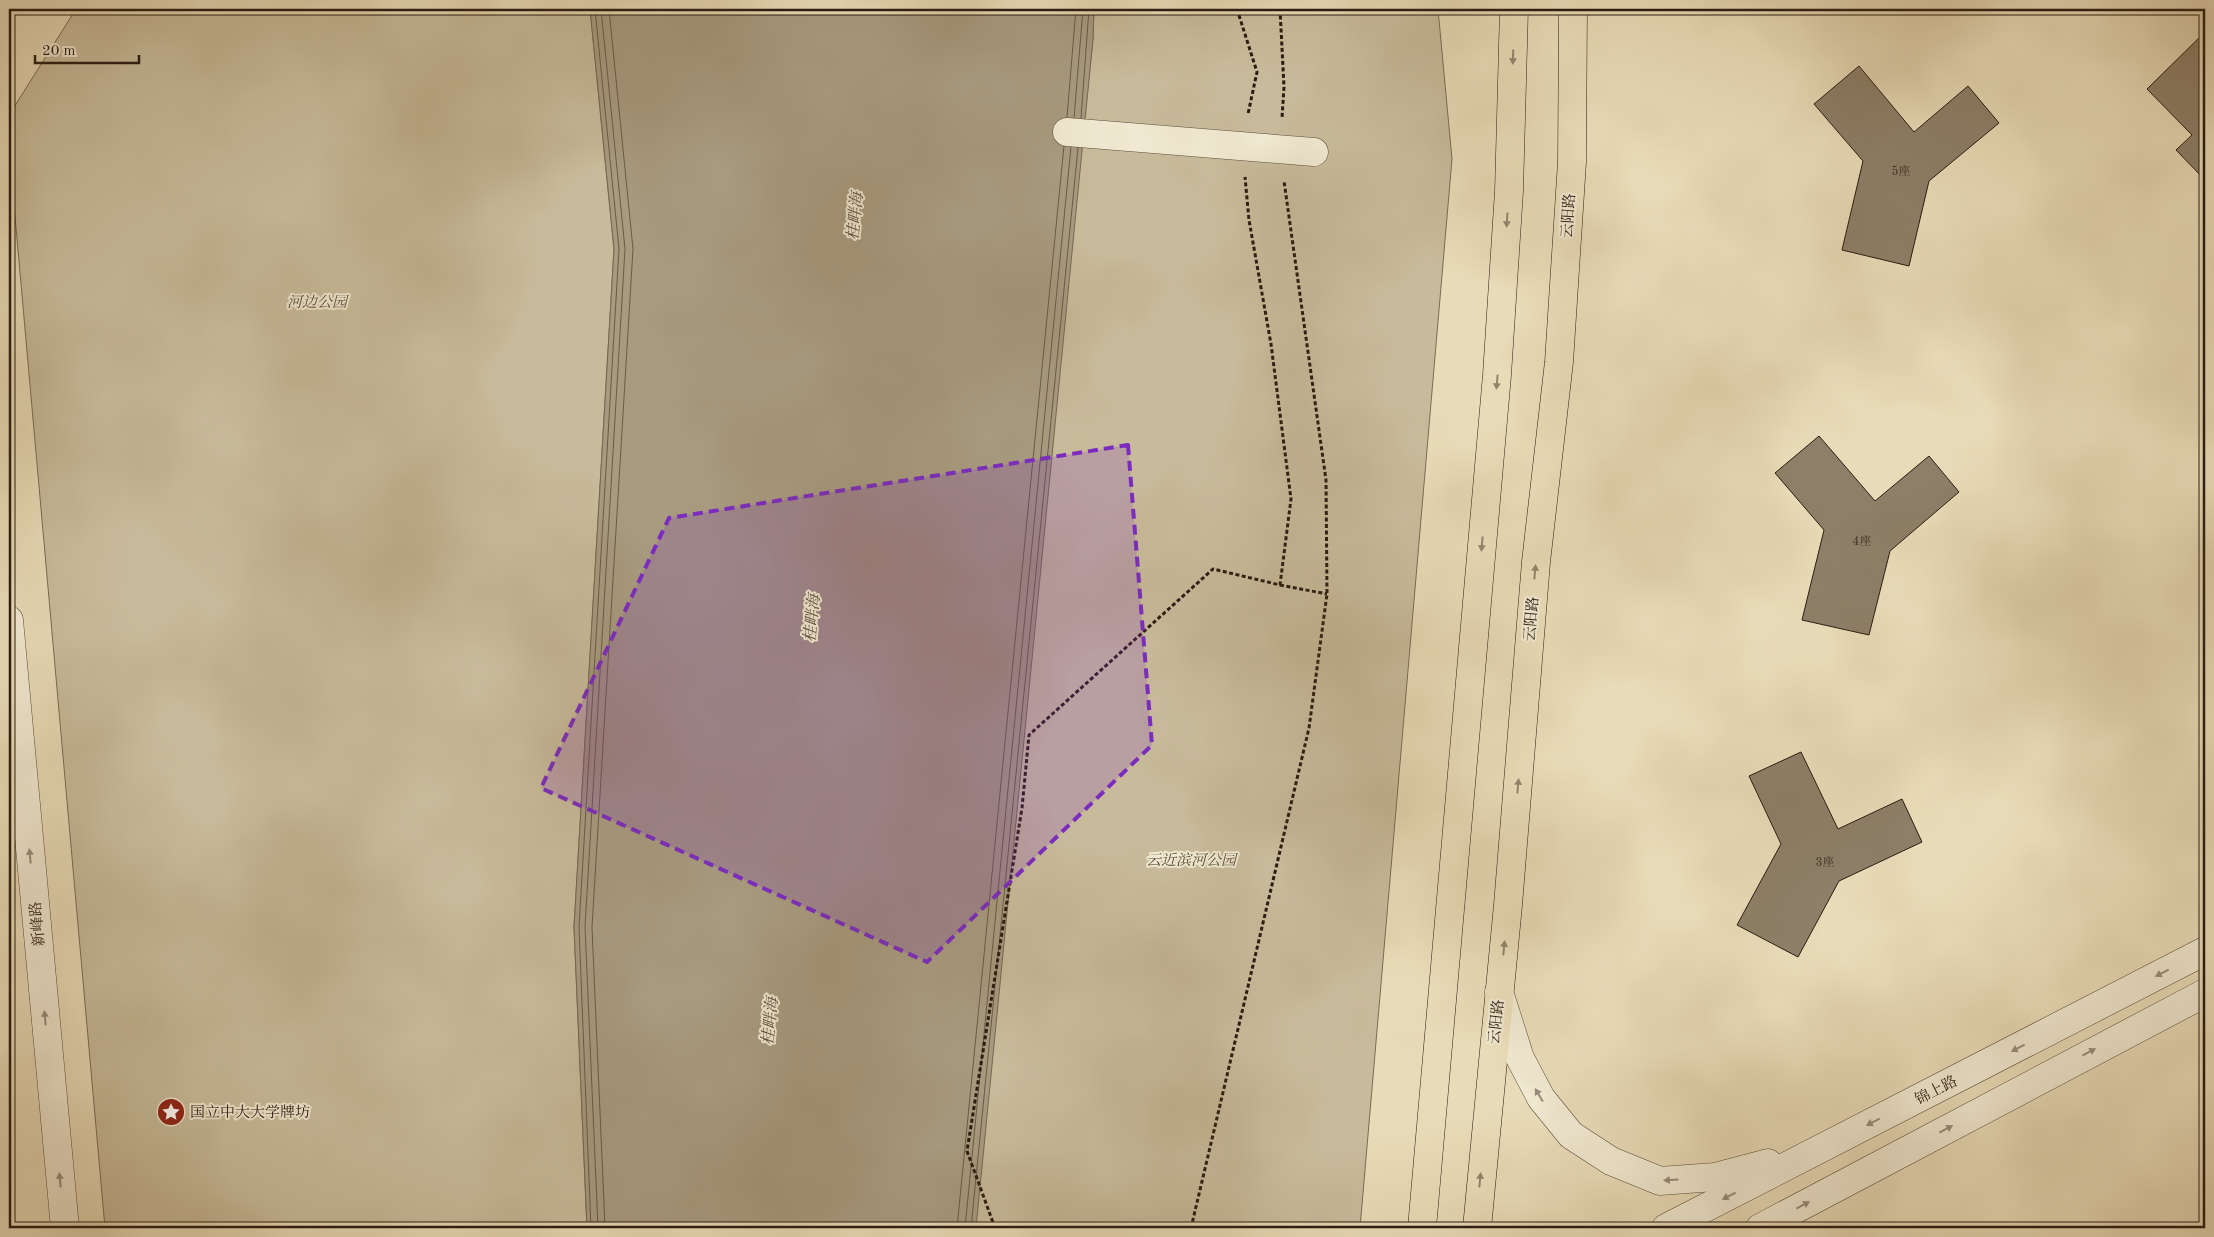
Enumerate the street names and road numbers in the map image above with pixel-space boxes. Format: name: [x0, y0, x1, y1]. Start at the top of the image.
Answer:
street label: 云阳路: [1558, 193, 1579, 239]
street label: 云阳路: [1521, 596, 1542, 642]
street label: 新峰路: [27, 901, 48, 947]
street label: 云阳路: [1486, 999, 1507, 1045]
street label: 锦上路: [1912, 1073, 1960, 1108]

